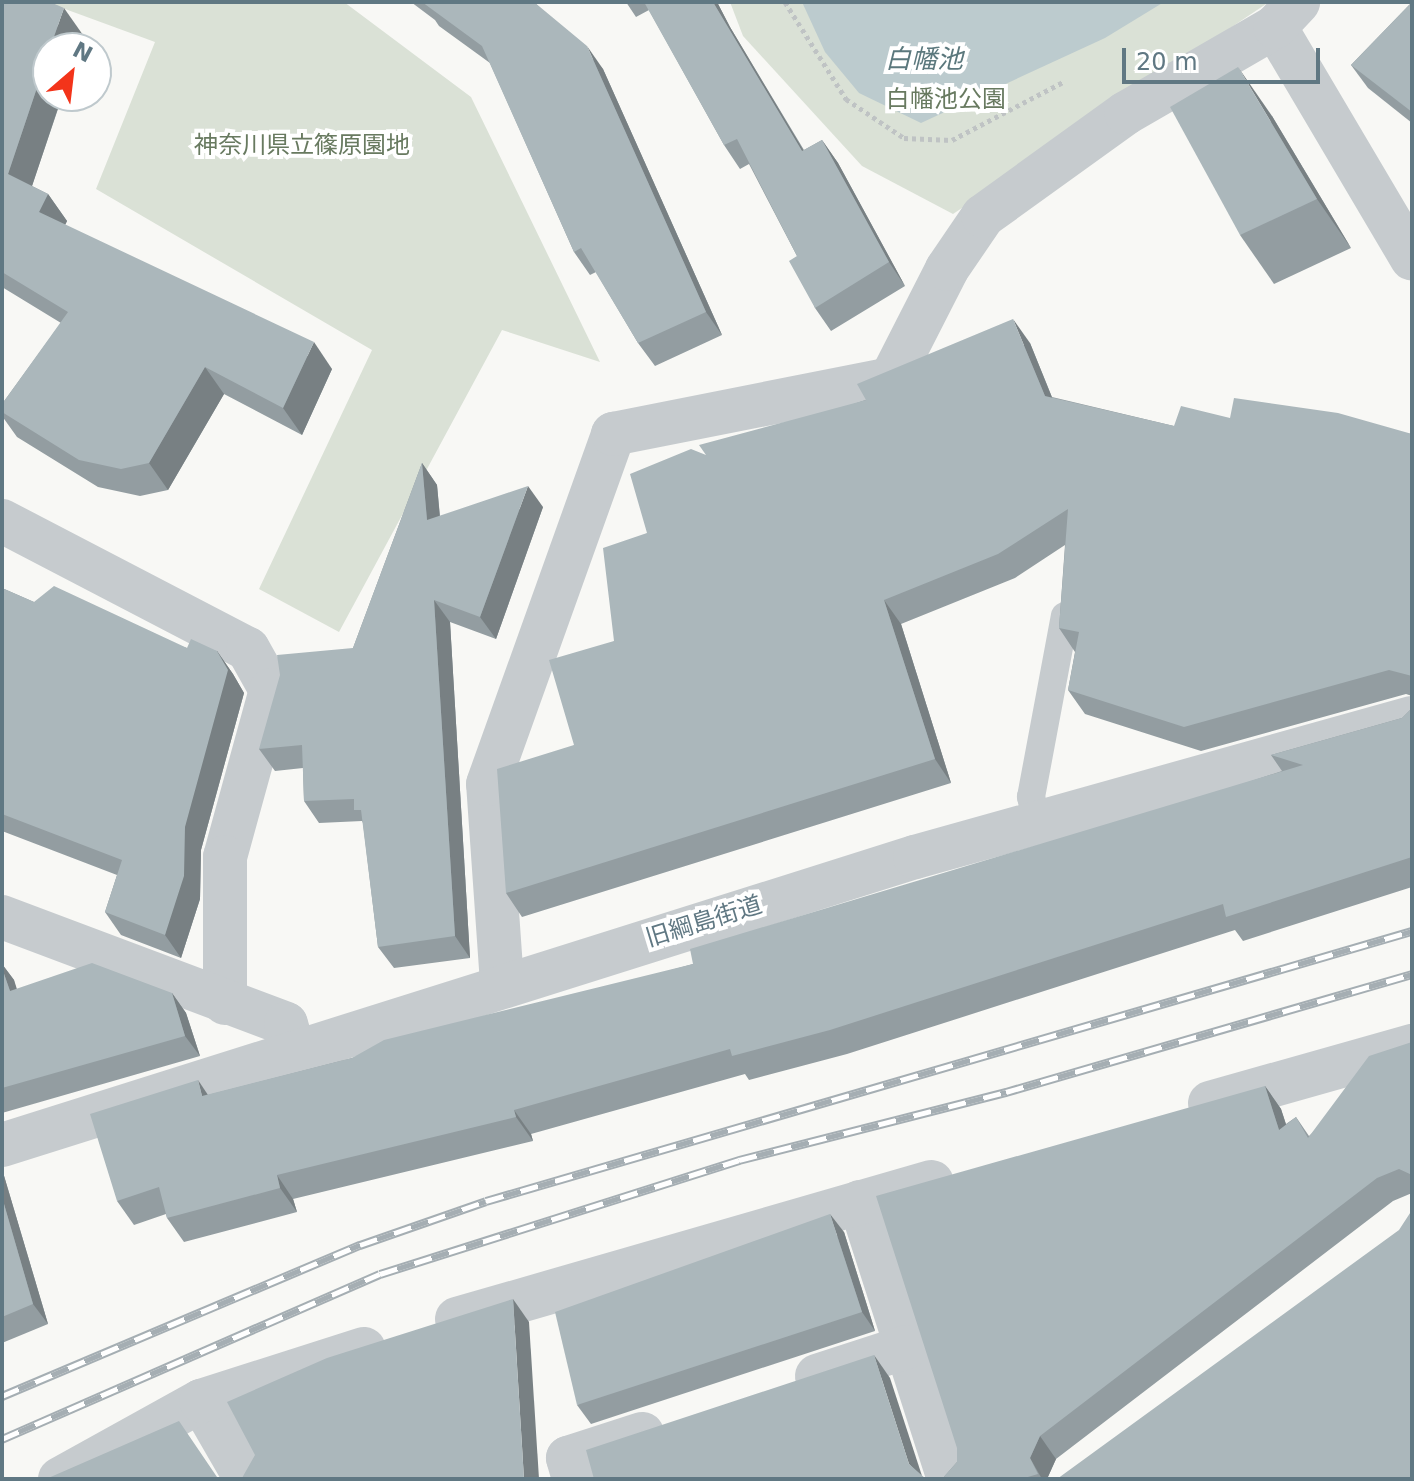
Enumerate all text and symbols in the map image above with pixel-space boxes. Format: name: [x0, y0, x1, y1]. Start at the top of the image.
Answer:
north arrow: [32, 32, 112, 112]
scale bar: [1126, 32, 1324, 82]
text: N: [69, 37, 97, 67]
water label: 白幡池: [885, 44, 963, 76]
text: 20 m: [1136, 48, 1198, 76]
park label: 白幡池公園: [886, 86, 1006, 114]
park label: 神奈川県立篠原園地: [194, 132, 410, 160]
street label: 旧綱島街道: [642, 891, 766, 953]

